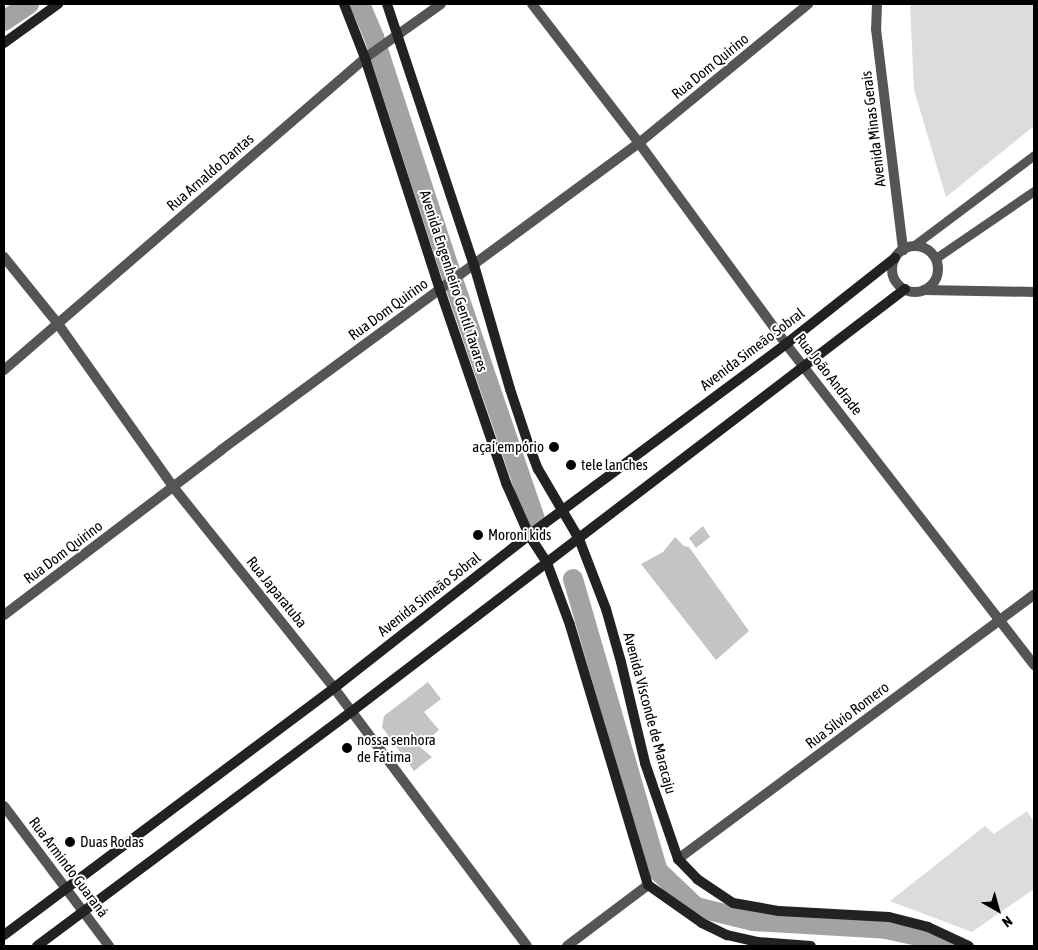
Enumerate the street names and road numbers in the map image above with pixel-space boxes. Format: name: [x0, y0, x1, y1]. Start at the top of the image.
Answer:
street label: Rua Dom Quirino: [668, 30, 752, 102]
street label: Avenida Minas Gerais: [857, 70, 889, 188]
street label: Rua Arnaldo Dantas: [163, 129, 257, 215]
street label: Avenida Engenheiro Gentil Tavares: [416, 188, 492, 374]
street label: Rua Dom Quirino: [345, 274, 431, 344]
street label: Avenida Simeão Sobral: [696, 304, 808, 394]
street label: Rua João Andrade: [792, 330, 866, 418]
street label: Rua Dom Quirino: [20, 517, 106, 587]
street label: Avenida Simeão Sobral: [374, 548, 484, 640]
street label: Rua Japaratuba: [243, 553, 311, 631]
street label: Avenida Visconde de Maracaju: [620, 630, 680, 796]
street label: Rua Sílvio Romero: [802, 678, 892, 752]
street label: Rua Armindo Guaraná: [25, 813, 113, 921]

